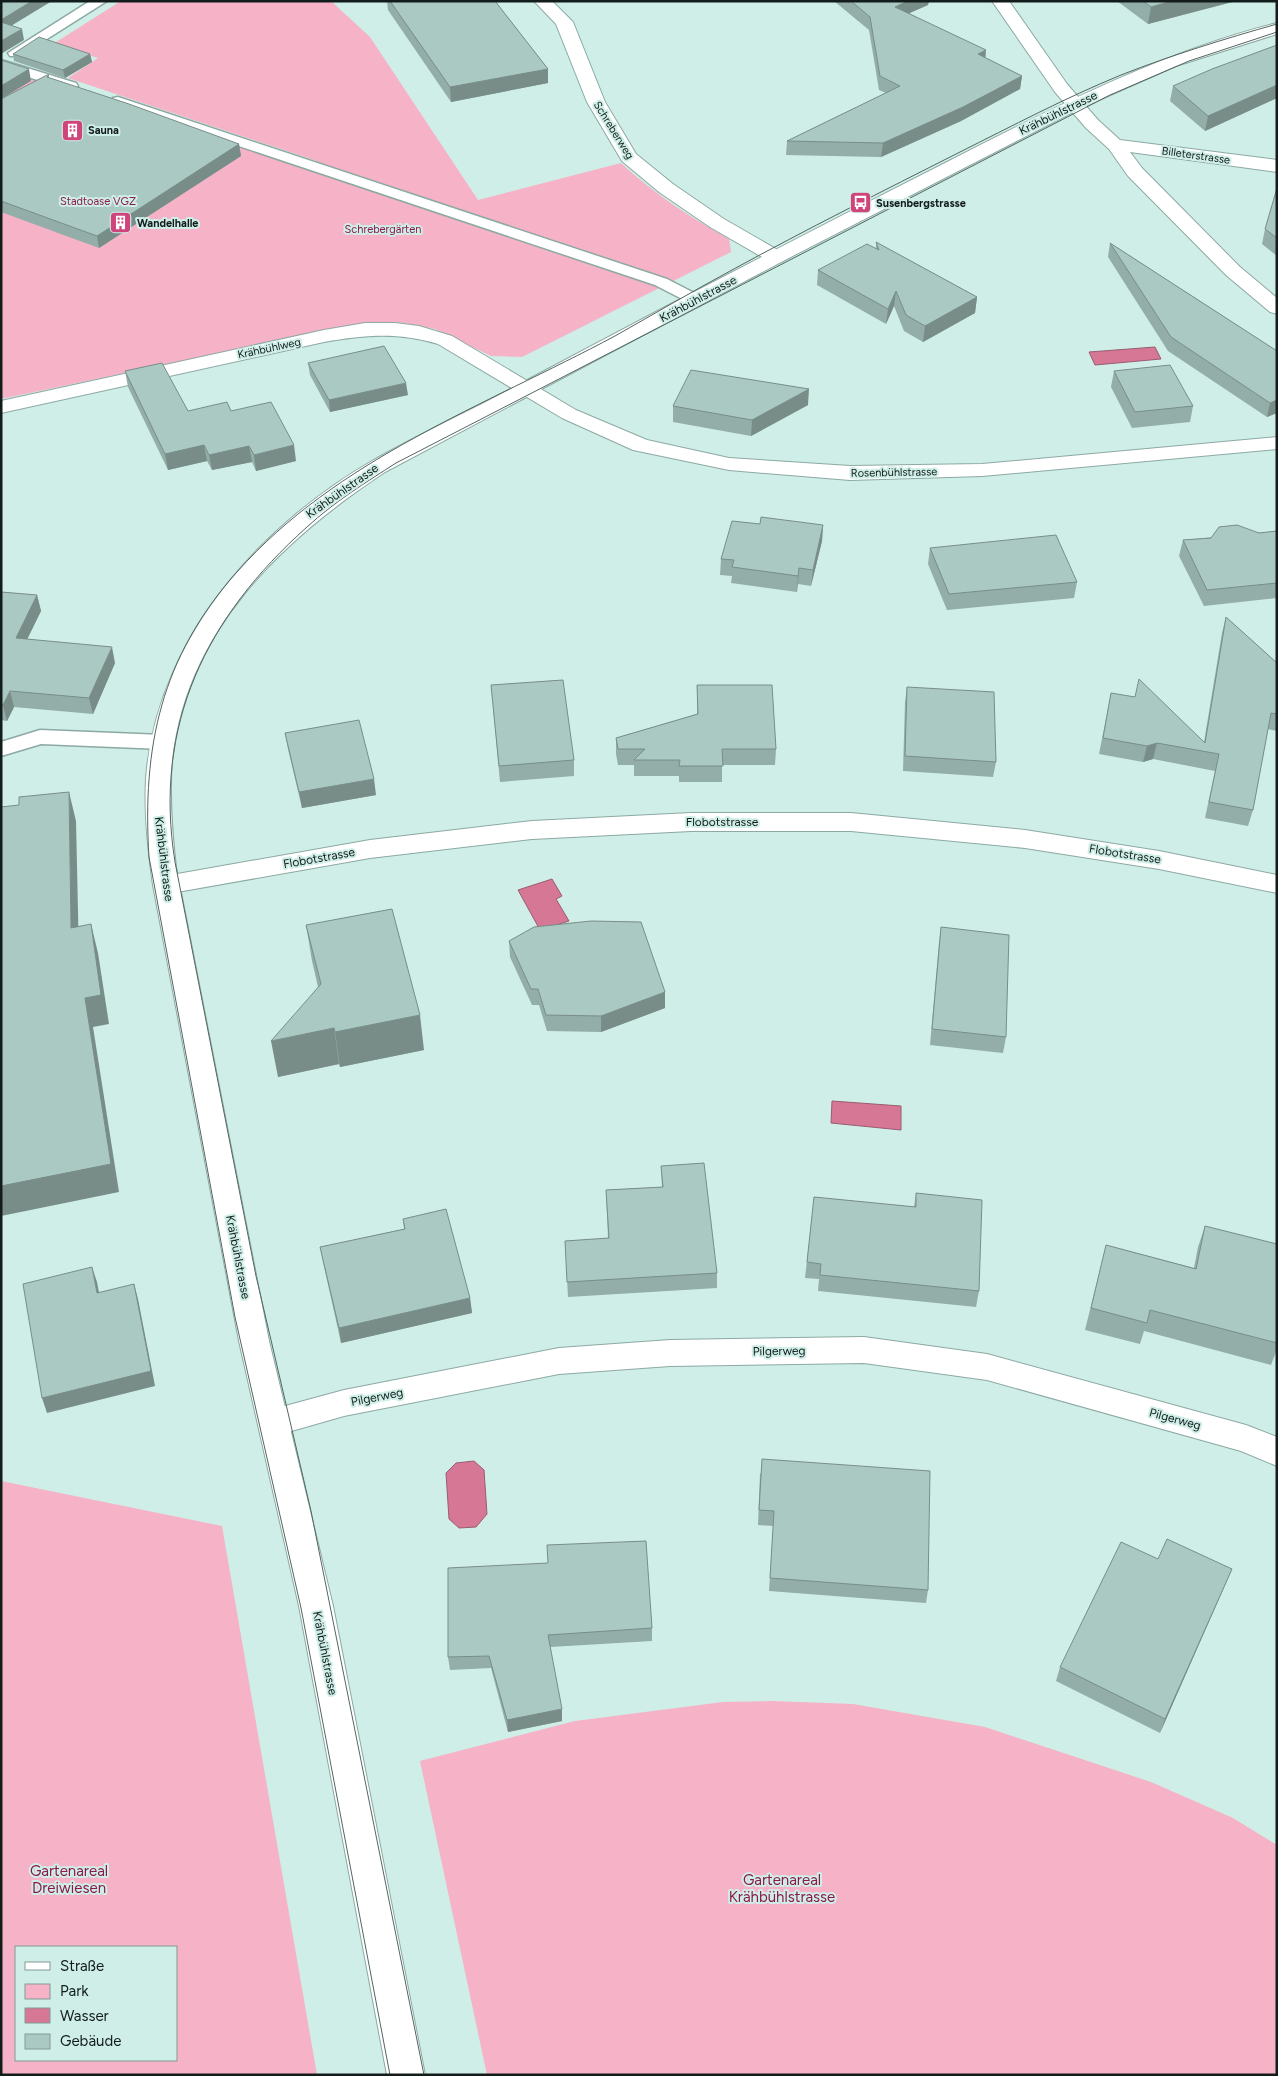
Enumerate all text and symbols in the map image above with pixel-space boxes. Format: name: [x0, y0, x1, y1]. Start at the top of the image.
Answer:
street label: Krähbühlstrasse: [1017, 88, 1100, 138]
street label: Schreberweg: [591, 99, 636, 162]
building icon: Sauna: [60, 118, 84, 142]
place label: Sauna: [88, 124, 119, 137]
street label: Billeterstrasse: [1161, 144, 1231, 167]
bus stop icon: Susenbergstrasse: [848, 191, 872, 215]
park label: Stadtoase VGZ: [60, 195, 136, 208]
place label: Susenbergstrasse: [876, 197, 966, 210]
building icon: Wandelhalle: [109, 211, 133, 235]
place label: Wandelhalle: [137, 217, 198, 230]
park label: Schrebergärten: [345, 223, 421, 236]
street label: Krähbühlstrasse: [657, 273, 739, 325]
street label: Krähbühlweg: [236, 335, 302, 362]
street label: Krähbühlstrasse: [303, 461, 381, 521]
street label: Rosenbühlstrasse: [851, 465, 937, 480]
street label: Flobotstrasse: [686, 815, 759, 829]
street label: Krähbühlstrasse: [152, 816, 176, 903]
street label: Flobotstrasse: [1088, 841, 1162, 867]
street label: Flobotstrasse: [282, 845, 356, 871]
street label: Krähbühlstrasse: [223, 1214, 253, 1301]
street label: Pilgerweg: [752, 1344, 806, 1358]
street label: Pilgerweg: [350, 1385, 404, 1409]
street label: Pilgerweg: [1148, 1405, 1202, 1433]
street label: Krähbühlstrasse: [310, 1610, 340, 1697]
park label: Gartenareal Dreiwiesen: [30, 1862, 108, 1897]
park label: Gartenareal Krähbühlstrasse: [729, 1871, 835, 1906]
legend: [15, 1946, 178, 2061]
text: Straße: [60, 1957, 104, 1975]
text: Park: [60, 1982, 89, 2000]
text: Wasser: [60, 2007, 109, 2025]
text: Gebäude: [60, 2032, 121, 2050]

